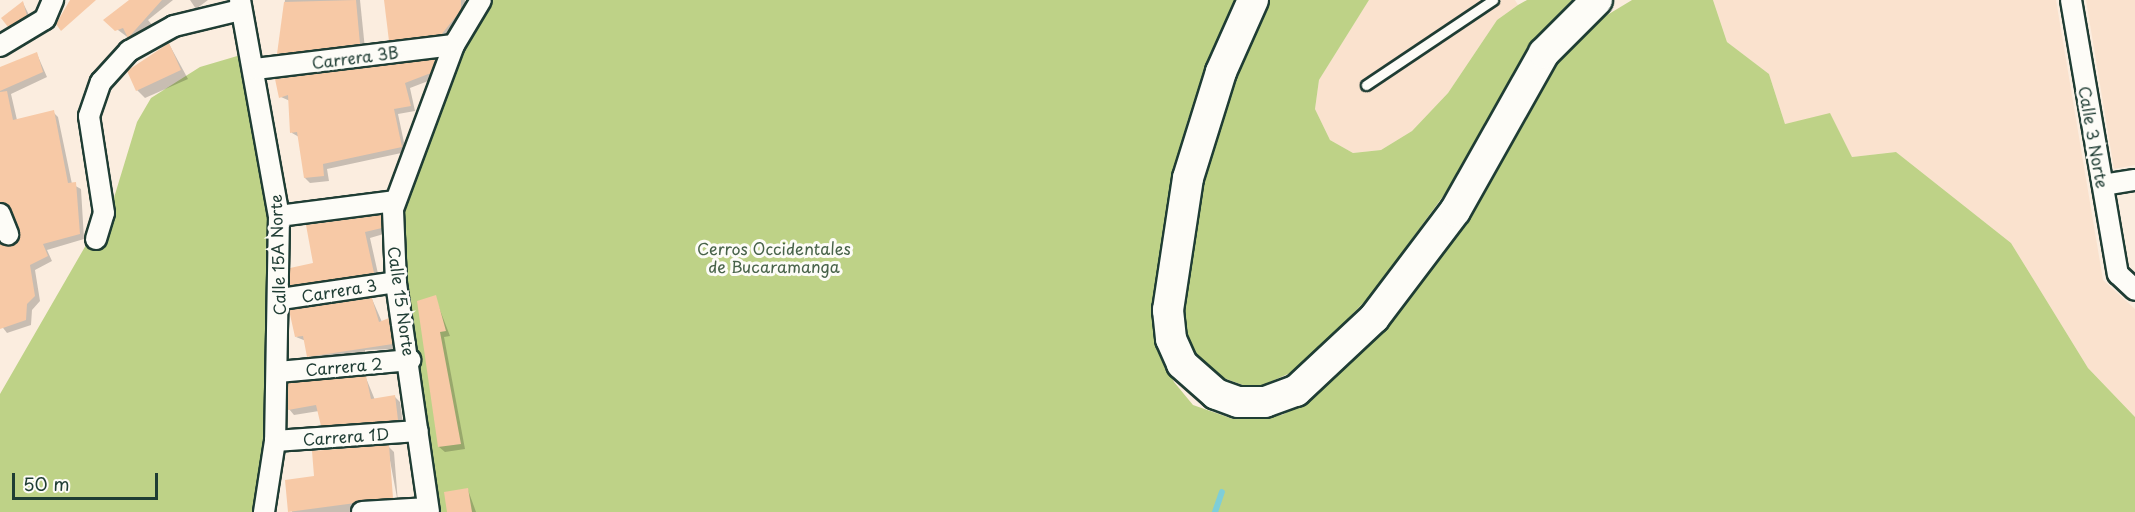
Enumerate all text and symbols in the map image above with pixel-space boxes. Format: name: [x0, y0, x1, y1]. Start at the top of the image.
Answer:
street label: Carrera 3B: [310, 42, 400, 72]
street label: Calle 3 Norte: [2076, 84, 2112, 190]
street label: Calle 15A Norte: [265, 193, 289, 317]
park label: Cerros Occidentales de Bucaramanga: [697, 238, 851, 276]
street label: Calle 15 Norte: [385, 245, 419, 357]
street label: Carrera 3: [299, 274, 379, 306]
street label: Carrera 2: [304, 353, 384, 379]
street label: Carrera 1D: [302, 423, 390, 449]
scale bar: [15, 461, 160, 499]
text: 50 m: [23, 470, 70, 497]

